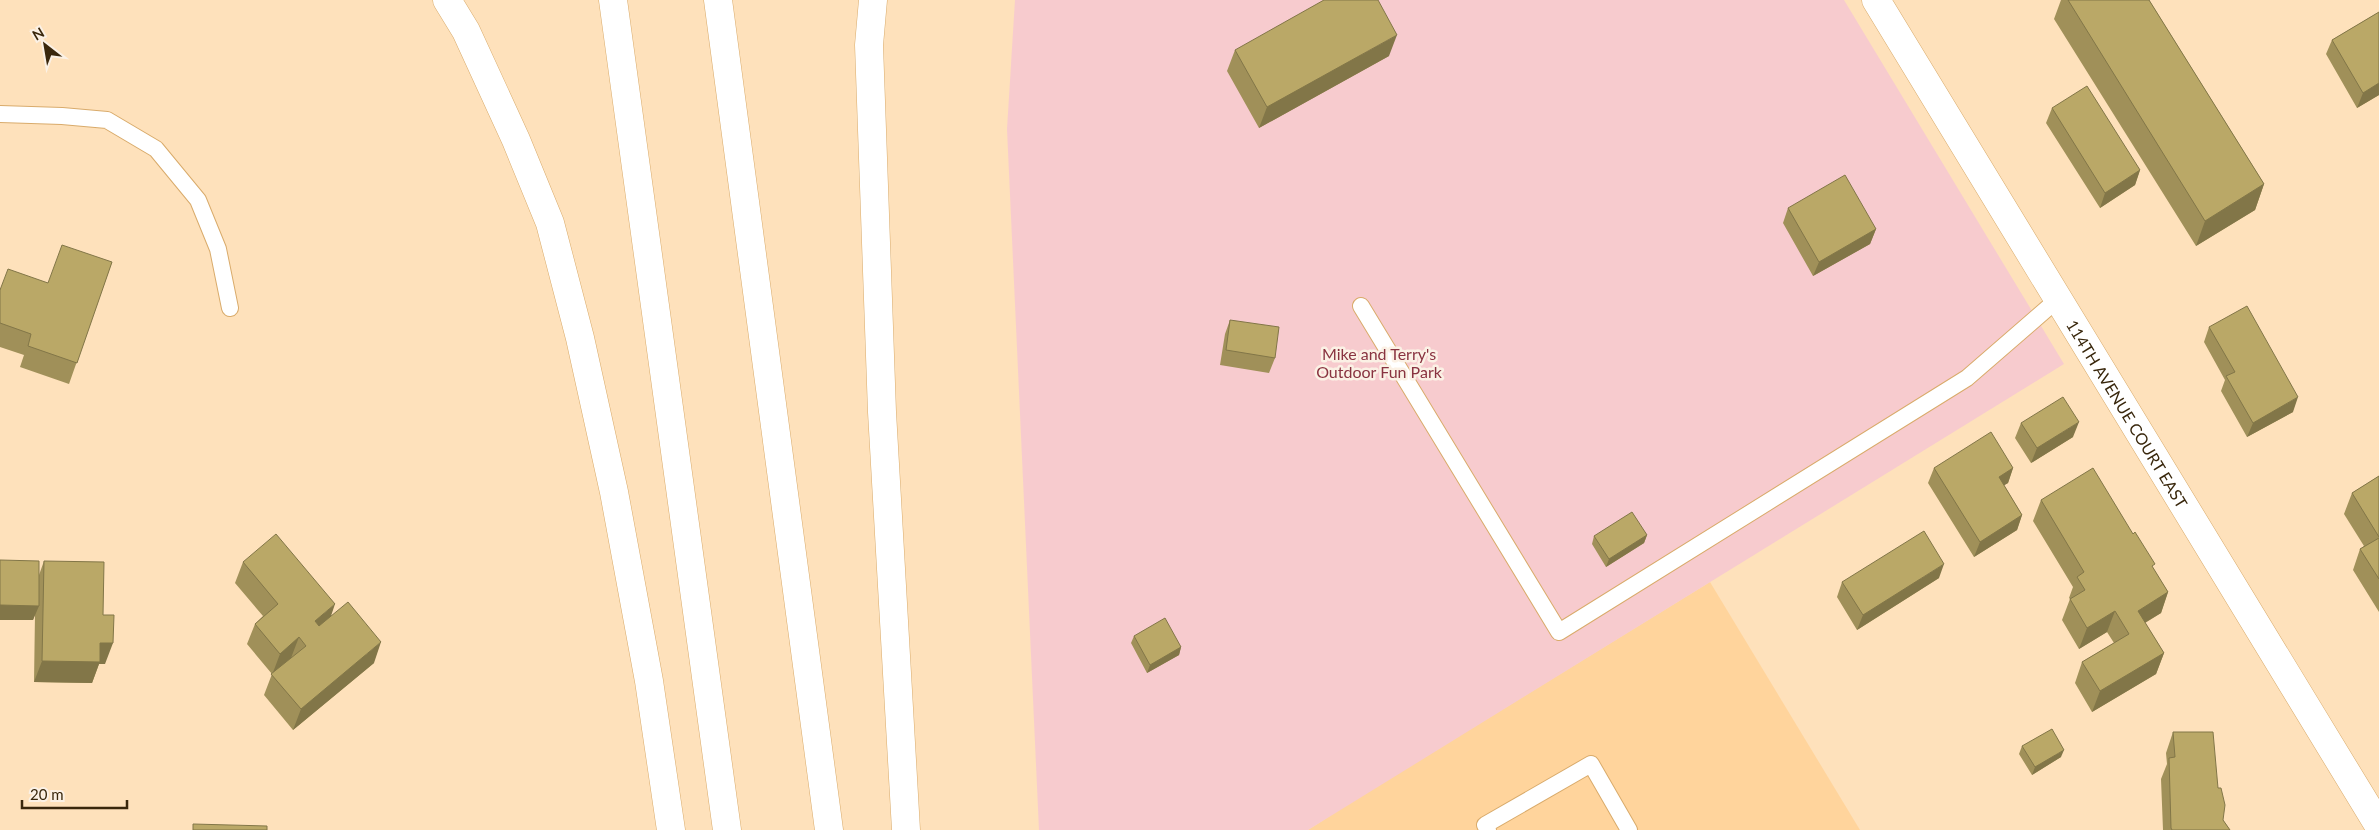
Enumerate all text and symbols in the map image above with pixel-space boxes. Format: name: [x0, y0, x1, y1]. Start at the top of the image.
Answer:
north arrow: [20, 20, 70, 70]
text: N: [29, 23, 47, 43]
street label: 114TH AVENUE COURT EAST: [2063, 316, 2192, 511]
park label: Mike and Terry's Outdoor Fun Park: [1316, 344, 1443, 381]
scale bar: [22, 778, 128, 810]
text: 20 m: [30, 785, 64, 803]

